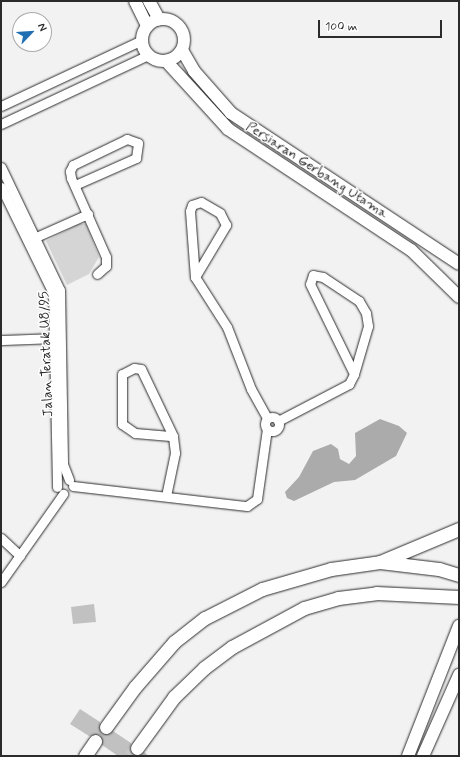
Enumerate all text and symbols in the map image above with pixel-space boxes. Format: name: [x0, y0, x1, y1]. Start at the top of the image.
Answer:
north arrow: [12, 12, 52, 52]
scale bar: [320, 12, 444, 38]
text: 100 m: [325, 19, 357, 35]
text: N: [34, 21, 50, 34]
street label: Persiaran Gerbang Utama: [245, 119, 389, 221]
street label: Jalan Teratak U8/95: [35, 290, 57, 418]

